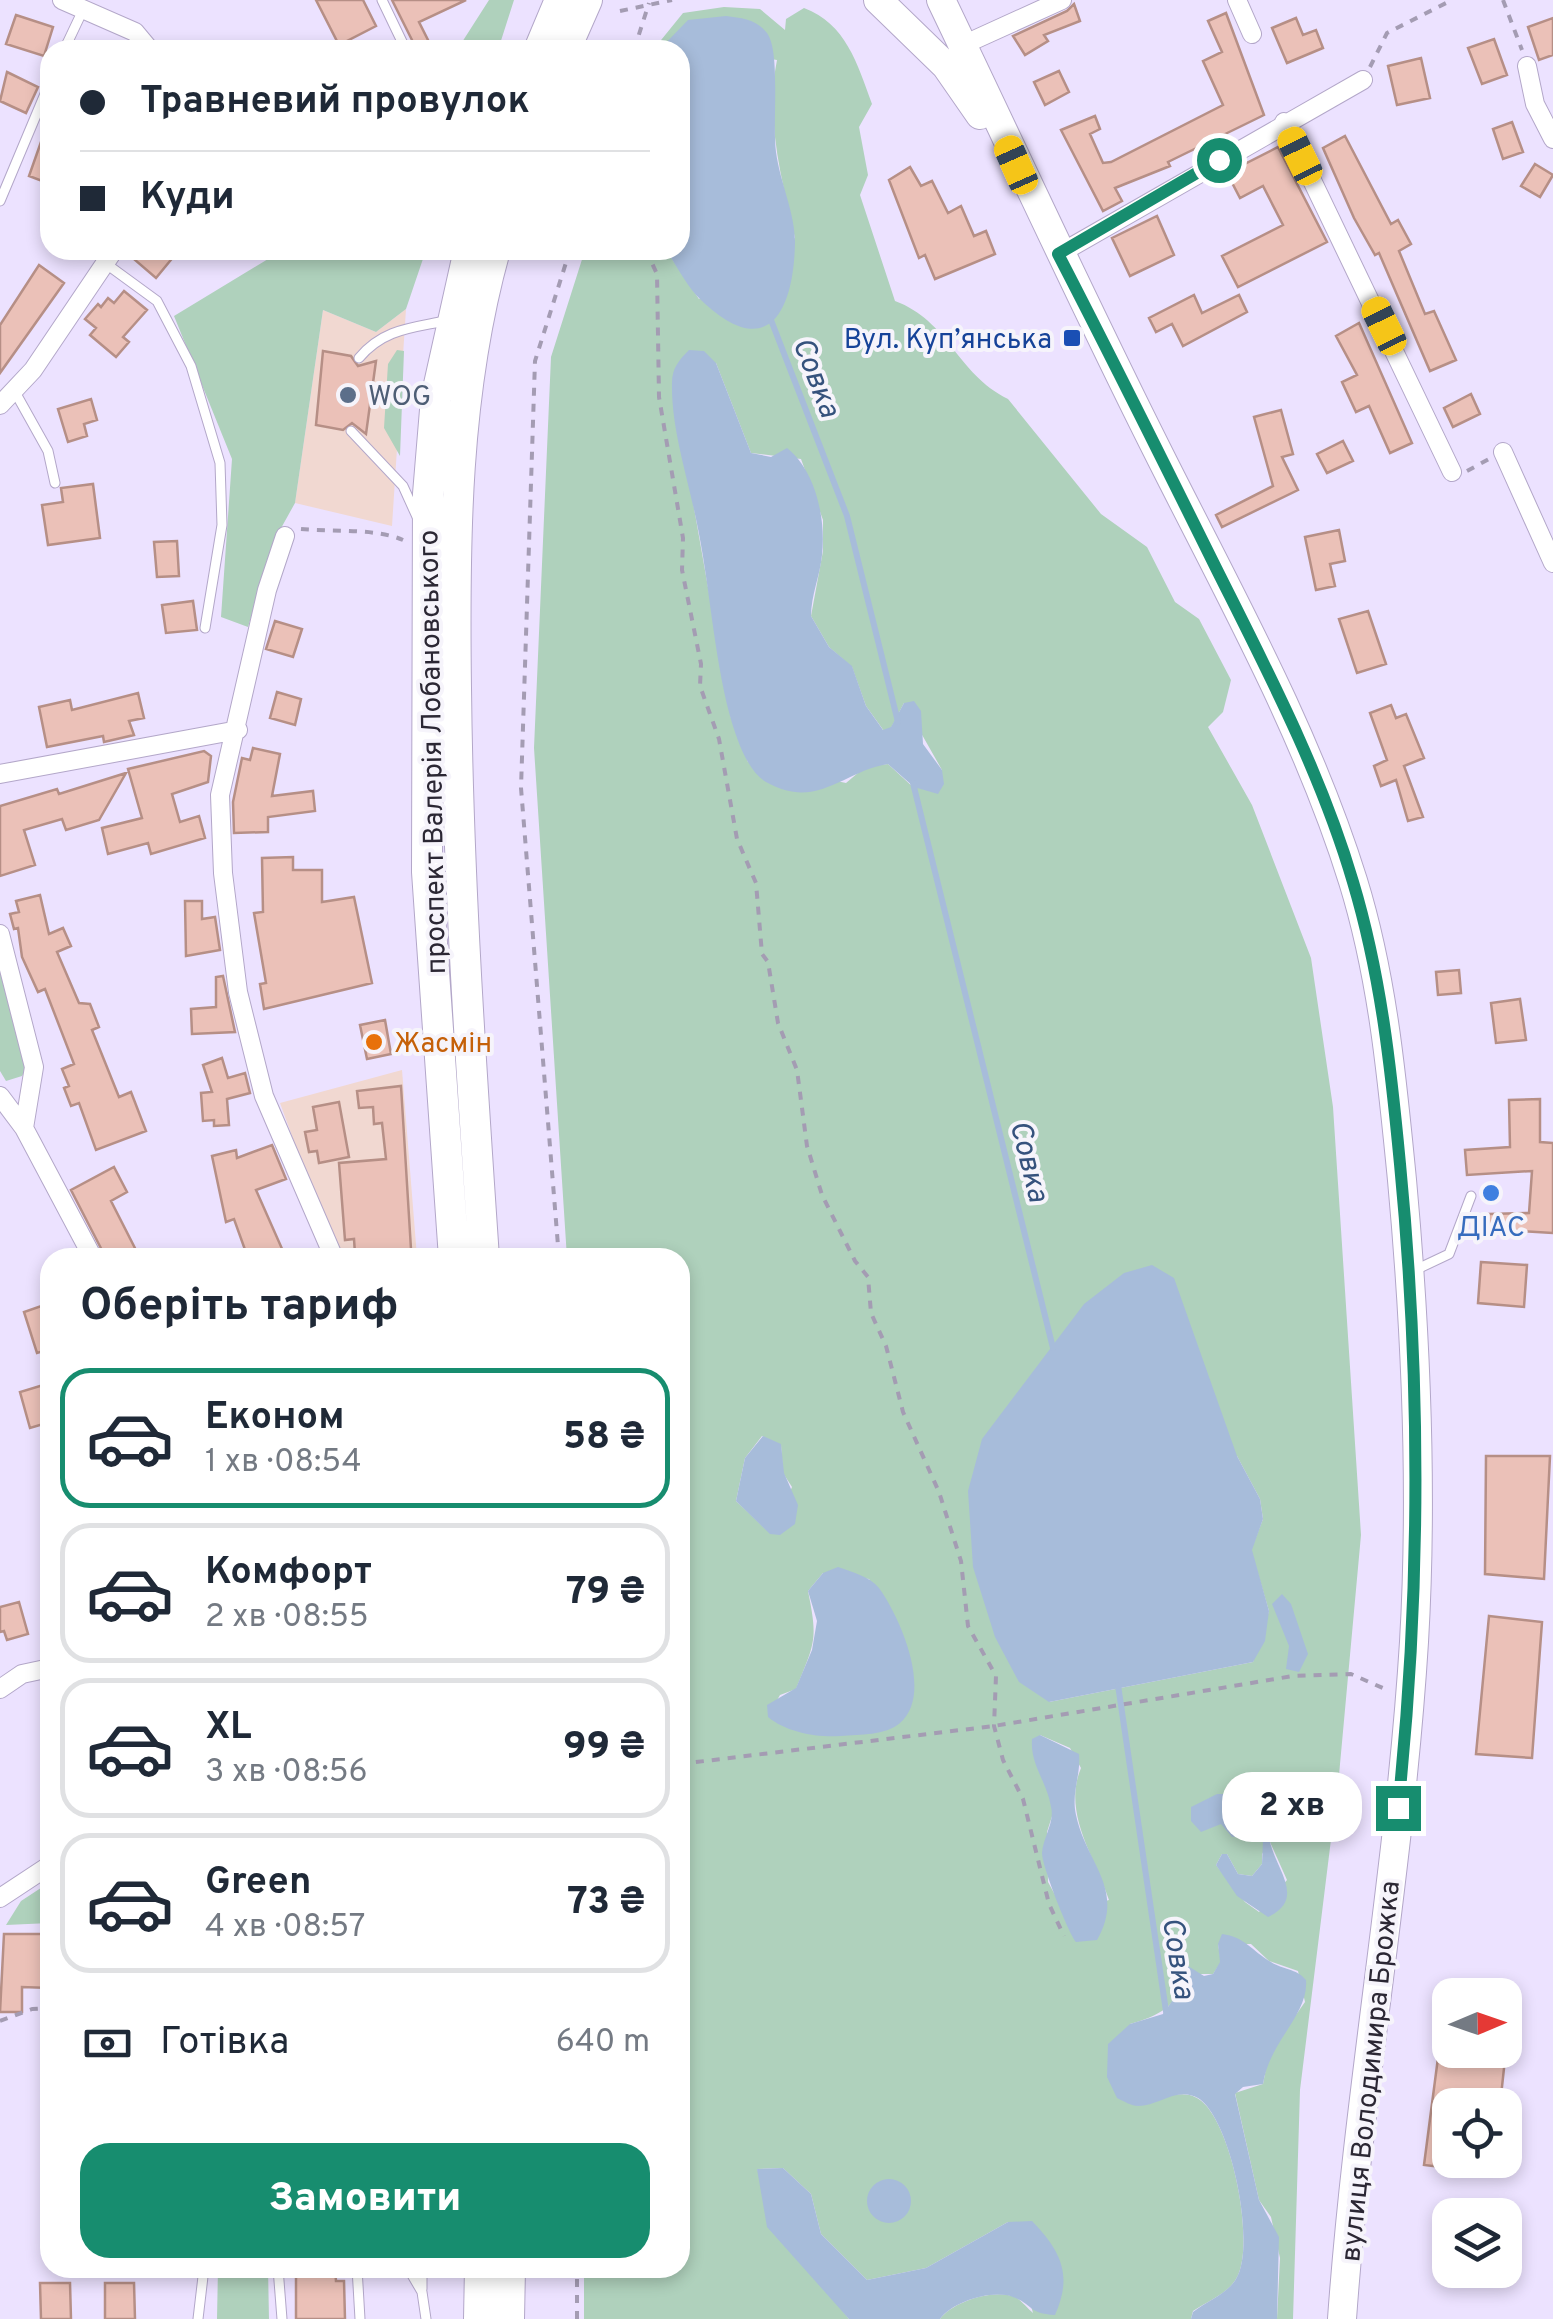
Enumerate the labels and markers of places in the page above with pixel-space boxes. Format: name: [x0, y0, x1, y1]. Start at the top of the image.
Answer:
place label: Вул. Куп’янська: [844, 323, 1052, 359]
marker: Вул. Куп’янська: [1061, 327, 1083, 349]
place label: WOG: [368, 380, 431, 416]
marker: WOG: [337, 384, 359, 406]
place label: Жасмін: [394, 1027, 492, 1063]
marker: Жасмін: [363, 1031, 385, 1053]
marker: ДІАС: [1480, 1182, 1502, 1204]
place label: ДІАС: [1457, 1211, 1525, 1247]

